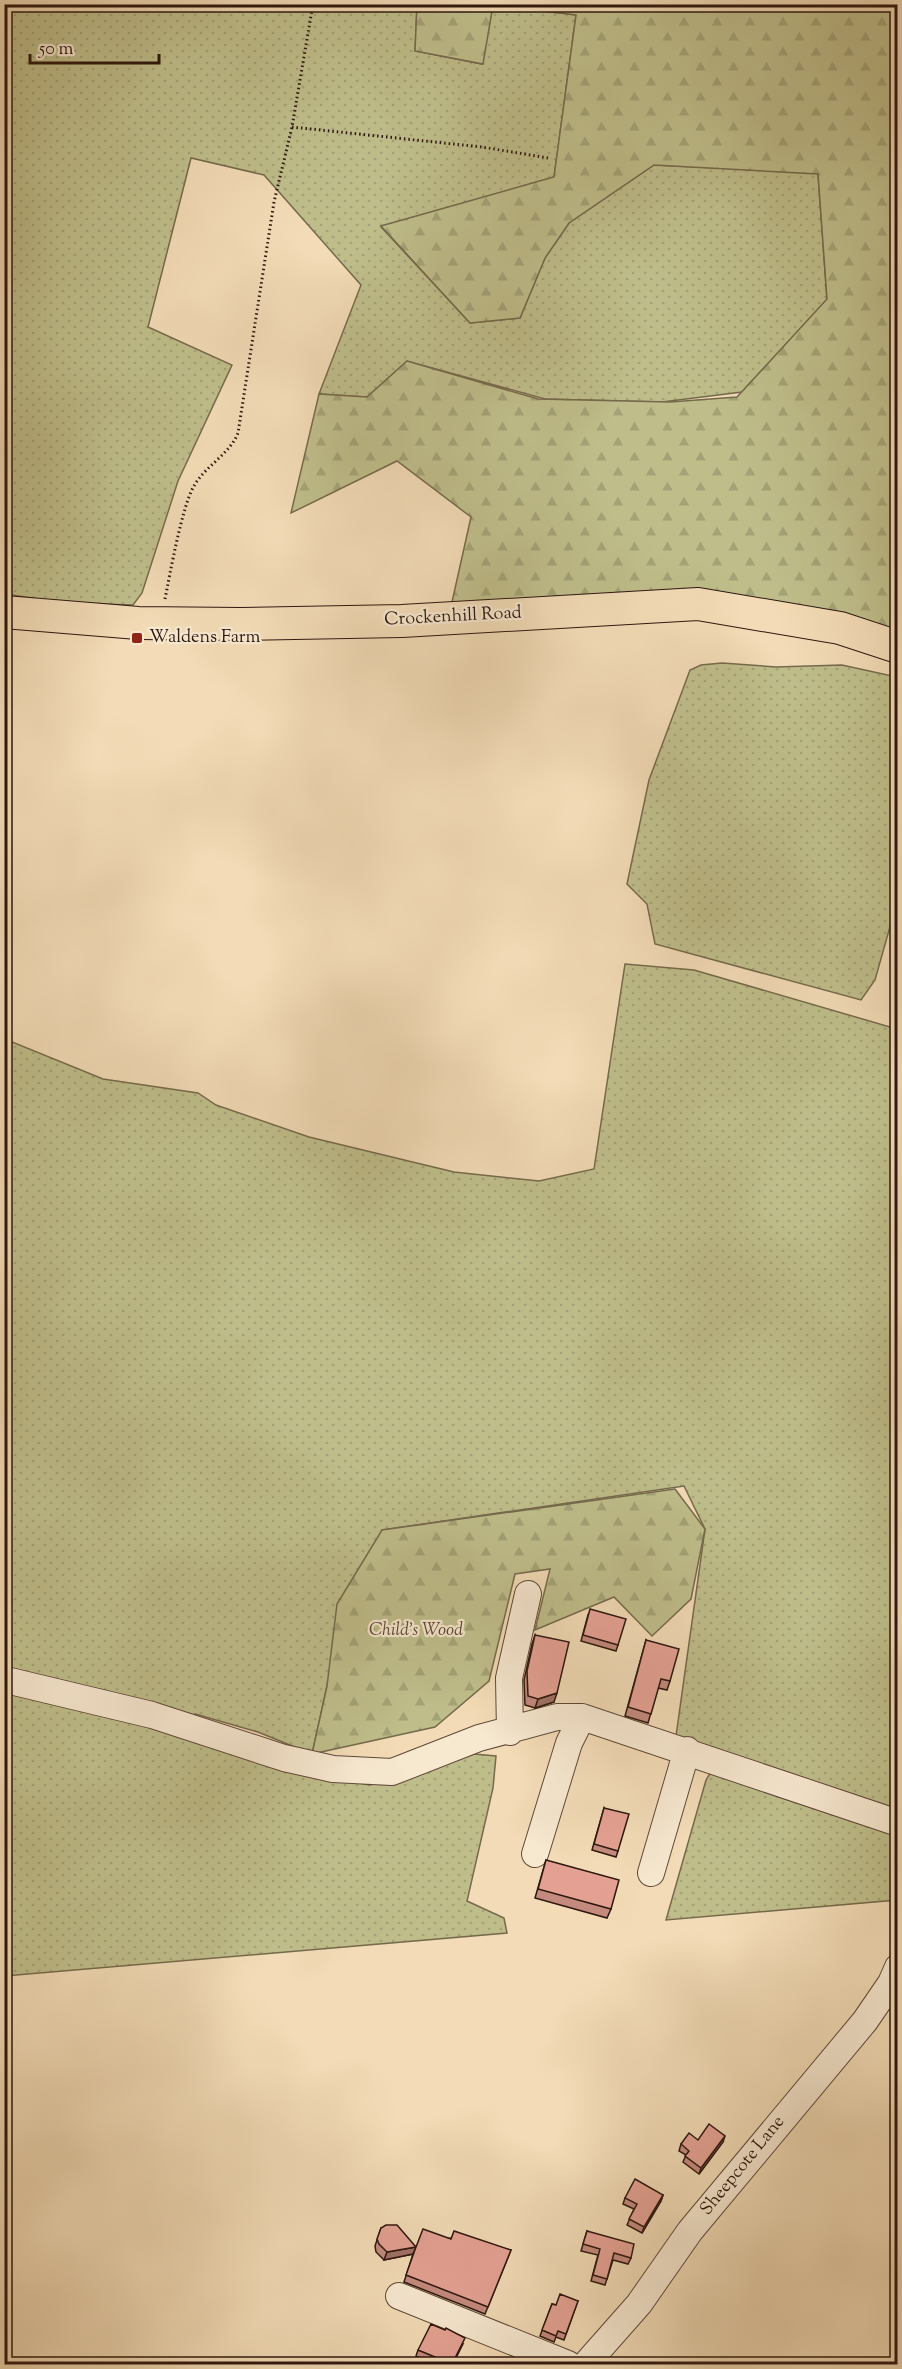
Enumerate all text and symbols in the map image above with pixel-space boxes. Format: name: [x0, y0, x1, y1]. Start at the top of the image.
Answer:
scale bar: [30, 27, 159, 65]
text: 50 m: [38, 37, 74, 63]
street label: Crockenhill Road: [384, 600, 522, 634]
place label: Waldens Farm: [149, 625, 260, 651]
marker: Waldens Farm: [130, 631, 144, 645]
park label: Child's Wood: [369, 1618, 463, 1644]
street label: Sheepcote Lane: [695, 2110, 791, 2222]

